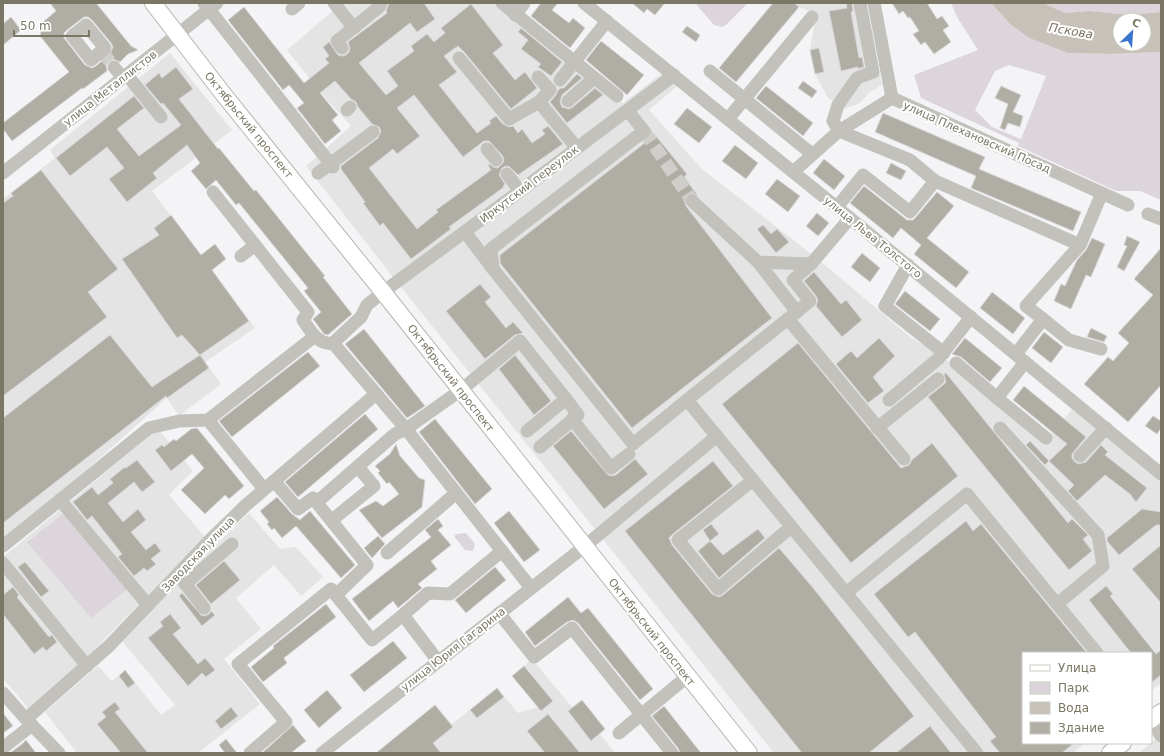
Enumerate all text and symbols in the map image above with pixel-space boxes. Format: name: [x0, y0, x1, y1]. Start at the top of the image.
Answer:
scale bar: [14, 12, 89, 38]
north arrow: [1112, 12, 1152, 52]
text: С: [1130, 16, 1142, 31]
text: 50 m: [20, 19, 51, 33]
water label: Пскова: [1048, 20, 1094, 42]
street label: улица Металлистов: [61, 48, 160, 129]
street label: Октябрьский проспект: [202, 70, 296, 182]
street label: улица Плехановский Посад: [901, 99, 1053, 176]
street label: Иркутский переулок: [478, 143, 581, 226]
street label: улица Льва Толстого: [821, 194, 924, 281]
street label: Октябрьский проспект: [405, 322, 497, 435]
street label: Заводская улица: [159, 514, 237, 594]
street label: Октябрьский проспект: [606, 576, 698, 689]
street label: улица Юрия Гагарина: [399, 605, 508, 694]
legend: [1022, 652, 1152, 744]
text: Улица: [1058, 661, 1096, 675]
text: Парк: [1058, 681, 1089, 695]
text: Вода: [1058, 701, 1089, 715]
text: Здание: [1058, 721, 1104, 735]

